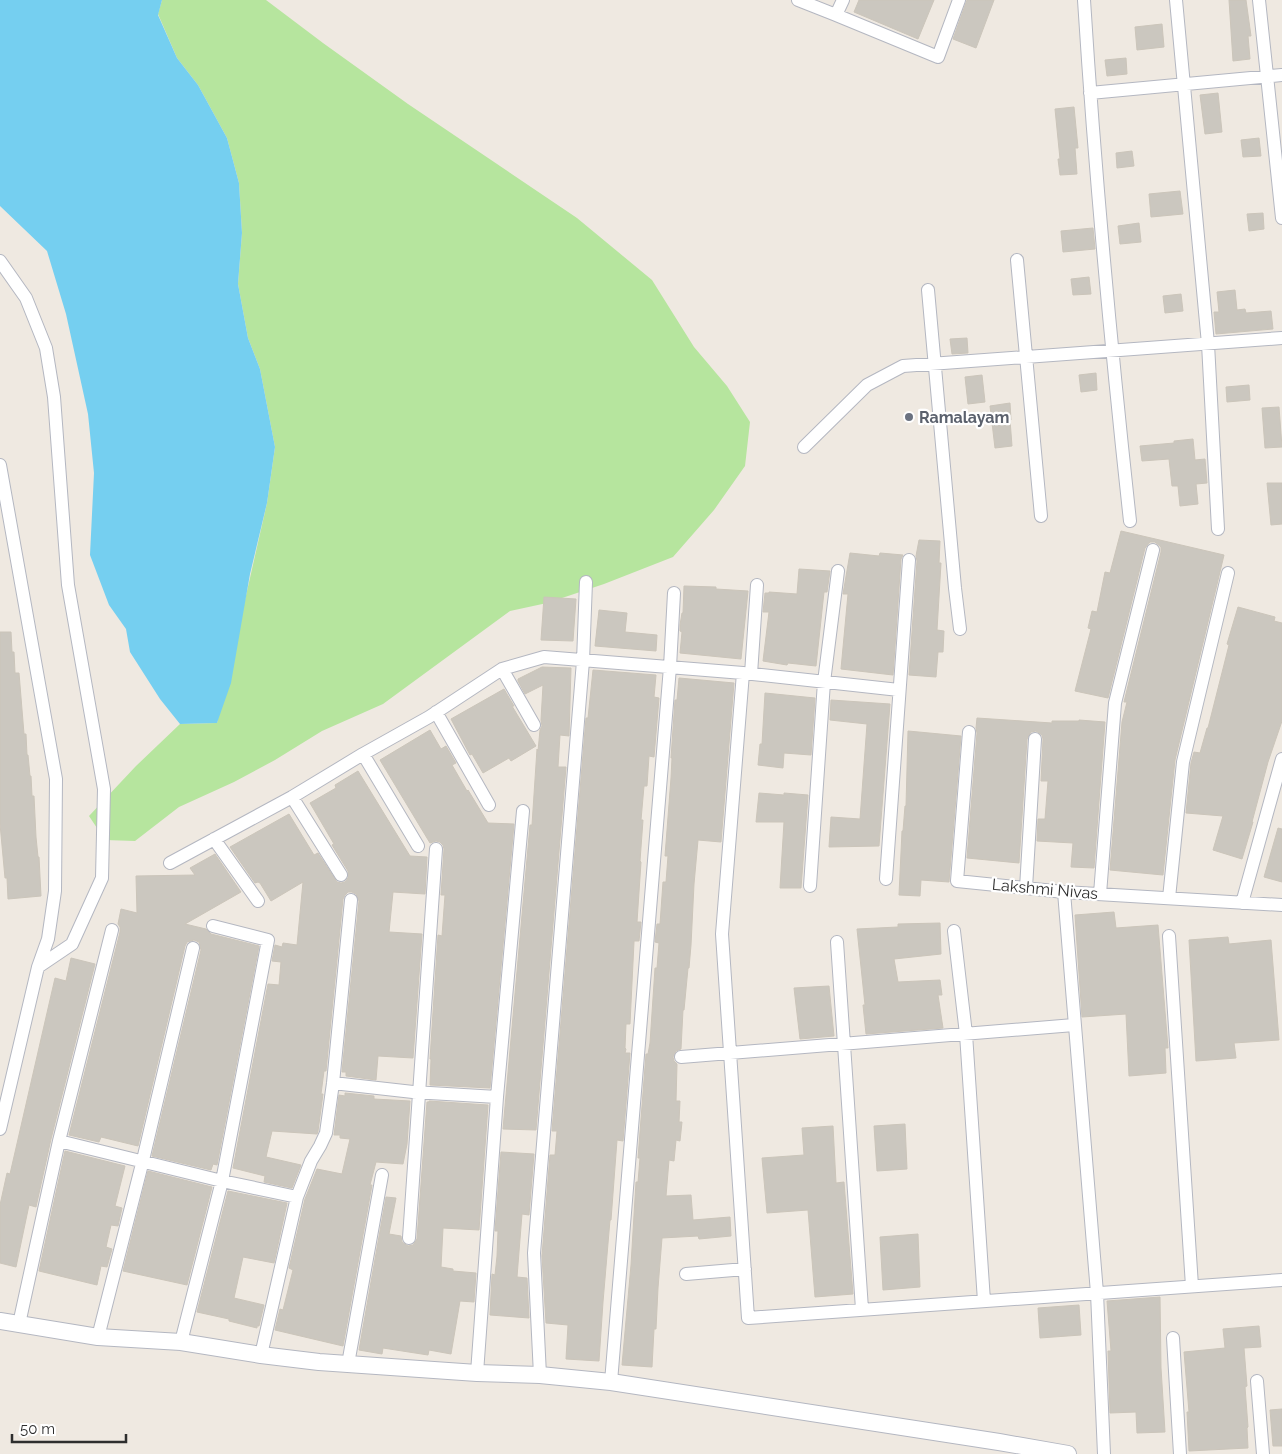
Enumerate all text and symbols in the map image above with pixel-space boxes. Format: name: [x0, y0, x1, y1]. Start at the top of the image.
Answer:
place label: Ramalayam: [919, 408, 1009, 427]
marker: Ramalayam: [903, 411, 915, 423]
street label: Lakshmi Nivas: [991, 875, 1099, 903]
scale bar: [12, 1412, 126, 1444]
text: 50 m: [20, 1420, 55, 1438]

